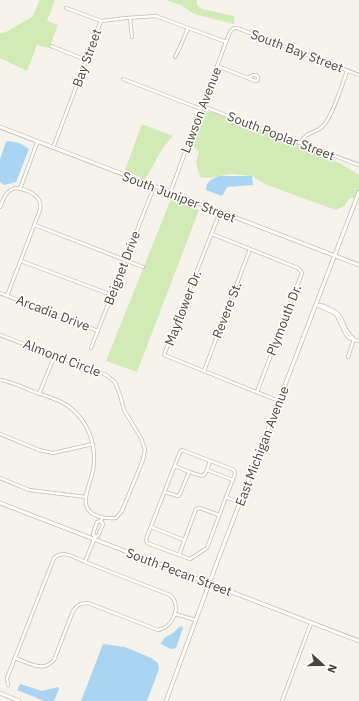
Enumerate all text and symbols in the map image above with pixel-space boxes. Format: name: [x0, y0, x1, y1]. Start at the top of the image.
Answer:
street label: South Bay Street: [248, 26, 346, 76]
street label: Bay Street: [69, 27, 105, 89]
street label: Lawson Avenue: [177, 65, 225, 155]
street label: South Poplar Street: [225, 108, 337, 164]
street label: South Juniper Street: [120, 168, 238, 226]
street label: Beignet Drive: [100, 229, 144, 307]
street label: Mayflower Dr.: [161, 268, 205, 348]
street label: Revere St.: [208, 279, 246, 341]
street label: Plymouth Dr.: [263, 282, 305, 358]
street label: Arcadia Drive: [14, 291, 92, 335]
street label: Almond Circle: [21, 335, 103, 381]
street label: East Michigan Avenue: [231, 384, 293, 508]
street label: South Pecan Street: [124, 544, 234, 600]
north arrow: [303, 645, 343, 685]
text: N: [324, 662, 340, 675]

